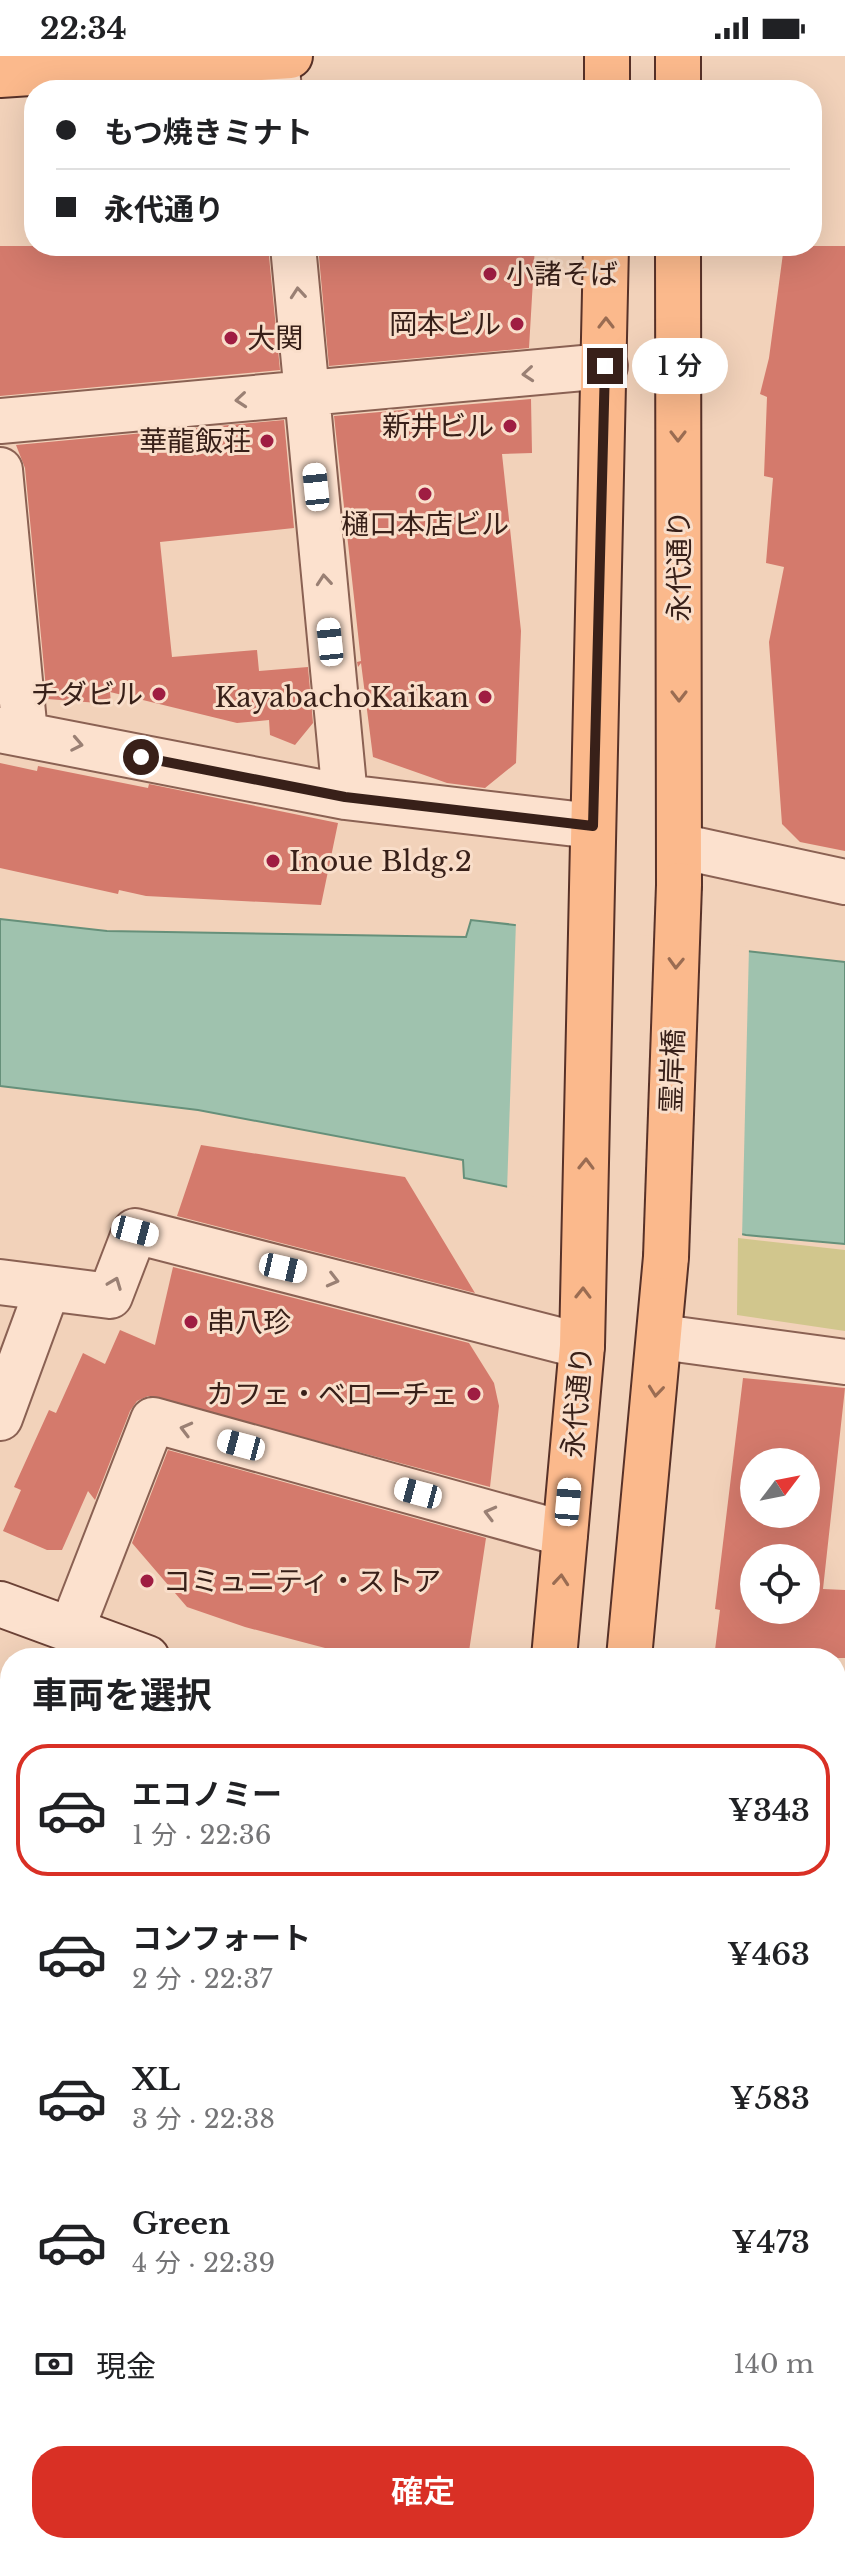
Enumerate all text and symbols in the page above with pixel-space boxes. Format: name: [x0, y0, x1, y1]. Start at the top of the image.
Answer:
text: 22:34: [40, 10, 127, 47]
text: もつ焼きミナト: [104, 114, 313, 151]
text: 永代通り: [104, 191, 224, 228]
place label: 小諸そば: [506, 257, 618, 292]
marker: 小諸そば: [481, 265, 499, 283]
one-way arrow: [289, 286, 306, 299]
place label: 岡本ビル: [389, 307, 501, 342]
marker: 岡本ビル: [508, 315, 526, 333]
one-way arrow: [597, 316, 615, 329]
place label: 大関: [247, 321, 303, 356]
marker: 大関: [222, 329, 240, 347]
callout: 1 分: [633, 338, 729, 394]
route end: [587, 348, 623, 384]
text: 1 分: [658, 350, 702, 382]
one-way arrow: [521, 365, 534, 382]
one-way arrow: [234, 391, 247, 408]
place label: 新井ビル: [382, 409, 494, 444]
marker: 新井ビル: [501, 417, 519, 435]
place label: 華龍飯荘: [139, 424, 251, 459]
one-way arrow: [669, 430, 687, 443]
marker: 華龍飯荘: [258, 432, 276, 450]
car: [302, 462, 330, 512]
marker: 樋口本店ビル: [416, 485, 434, 503]
place label: 樋口本店ビル: [341, 507, 509, 542]
street label: 永代通り: [662, 510, 697, 622]
one-way arrow: [316, 573, 333, 586]
car: [316, 617, 344, 667]
place label: チダビル: [31, 677, 143, 712]
place label: KayabachoKaikan: [215, 680, 469, 715]
marker: チダビル: [150, 685, 168, 703]
marker: KayabachoKaikan: [476, 688, 494, 706]
one-way arrow: [670, 690, 688, 703]
one-way arrow: [70, 735, 83, 752]
route start: [123, 739, 159, 775]
place label: Inoue Bldg.2: [289, 844, 472, 879]
marker: Inoue Bldg.2: [264, 852, 282, 870]
one-way arrow: [668, 957, 685, 970]
street label: 霊岸橋: [654, 1028, 691, 1114]
one-way arrow: [577, 1157, 594, 1170]
car: [109, 1213, 161, 1249]
car: [257, 1251, 309, 1285]
one-way arrow: [326, 1270, 340, 1287]
one-way arrow: [105, 1277, 122, 1291]
one-way arrow: [574, 1286, 592, 1299]
place label: 串八珍: [207, 1305, 291, 1340]
marker: 串八珍: [182, 1313, 200, 1331]
street label: 永代通り: [555, 1345, 600, 1459]
place label: カフェ・ベローチェ: [206, 1377, 458, 1412]
one-way arrow: [648, 1384, 665, 1397]
marker: カフェ・ベローチェ: [465, 1385, 483, 1403]
one-way arrow: [179, 1422, 193, 1439]
car: [215, 1427, 267, 1463]
north arrow: [740, 1448, 820, 1528]
map controls: [740, 1448, 820, 1624]
car: [392, 1475, 444, 1511]
car: [554, 1477, 582, 1527]
one-way arrow: [484, 1506, 498, 1522]
button: locate: [740, 1544, 820, 1624]
place label: コミュニティ・ストア: [163, 1564, 441, 1599]
marker: コミュニティ・ストア: [138, 1572, 156, 1590]
one-way arrow: [553, 1573, 570, 1586]
text: 車両を選択: [32, 1673, 212, 1718]
icon: car: [36, 1774, 108, 1846]
text: エコノミー: [132, 1776, 282, 1813]
text: ¥343: [728, 1792, 810, 1829]
text: 1 分 · 22:36: [132, 1819, 272, 1851]
icon: car: [36, 1918, 108, 1990]
text: コンフォート: [132, 1920, 311, 1957]
text: ¥463: [727, 1936, 810, 1973]
text: 2 分 · 22:37: [132, 1963, 272, 1995]
text: XL: [132, 2061, 180, 2098]
icon: car: [36, 2062, 108, 2134]
text: ¥583: [730, 2080, 810, 2117]
text: 3 分 · 22:38: [132, 2103, 275, 2135]
text: Green: [132, 2205, 230, 2242]
icon: car: [36, 2206, 108, 2278]
text: ¥473: [732, 2224, 810, 2261]
text: 4 分 · 22:39: [132, 2247, 275, 2279]
icon: cash: [32, 2342, 76, 2386]
text: 現金: [96, 2348, 156, 2385]
text: 140 m: [733, 2348, 814, 2380]
button: 確定: [32, 2446, 814, 2538]

